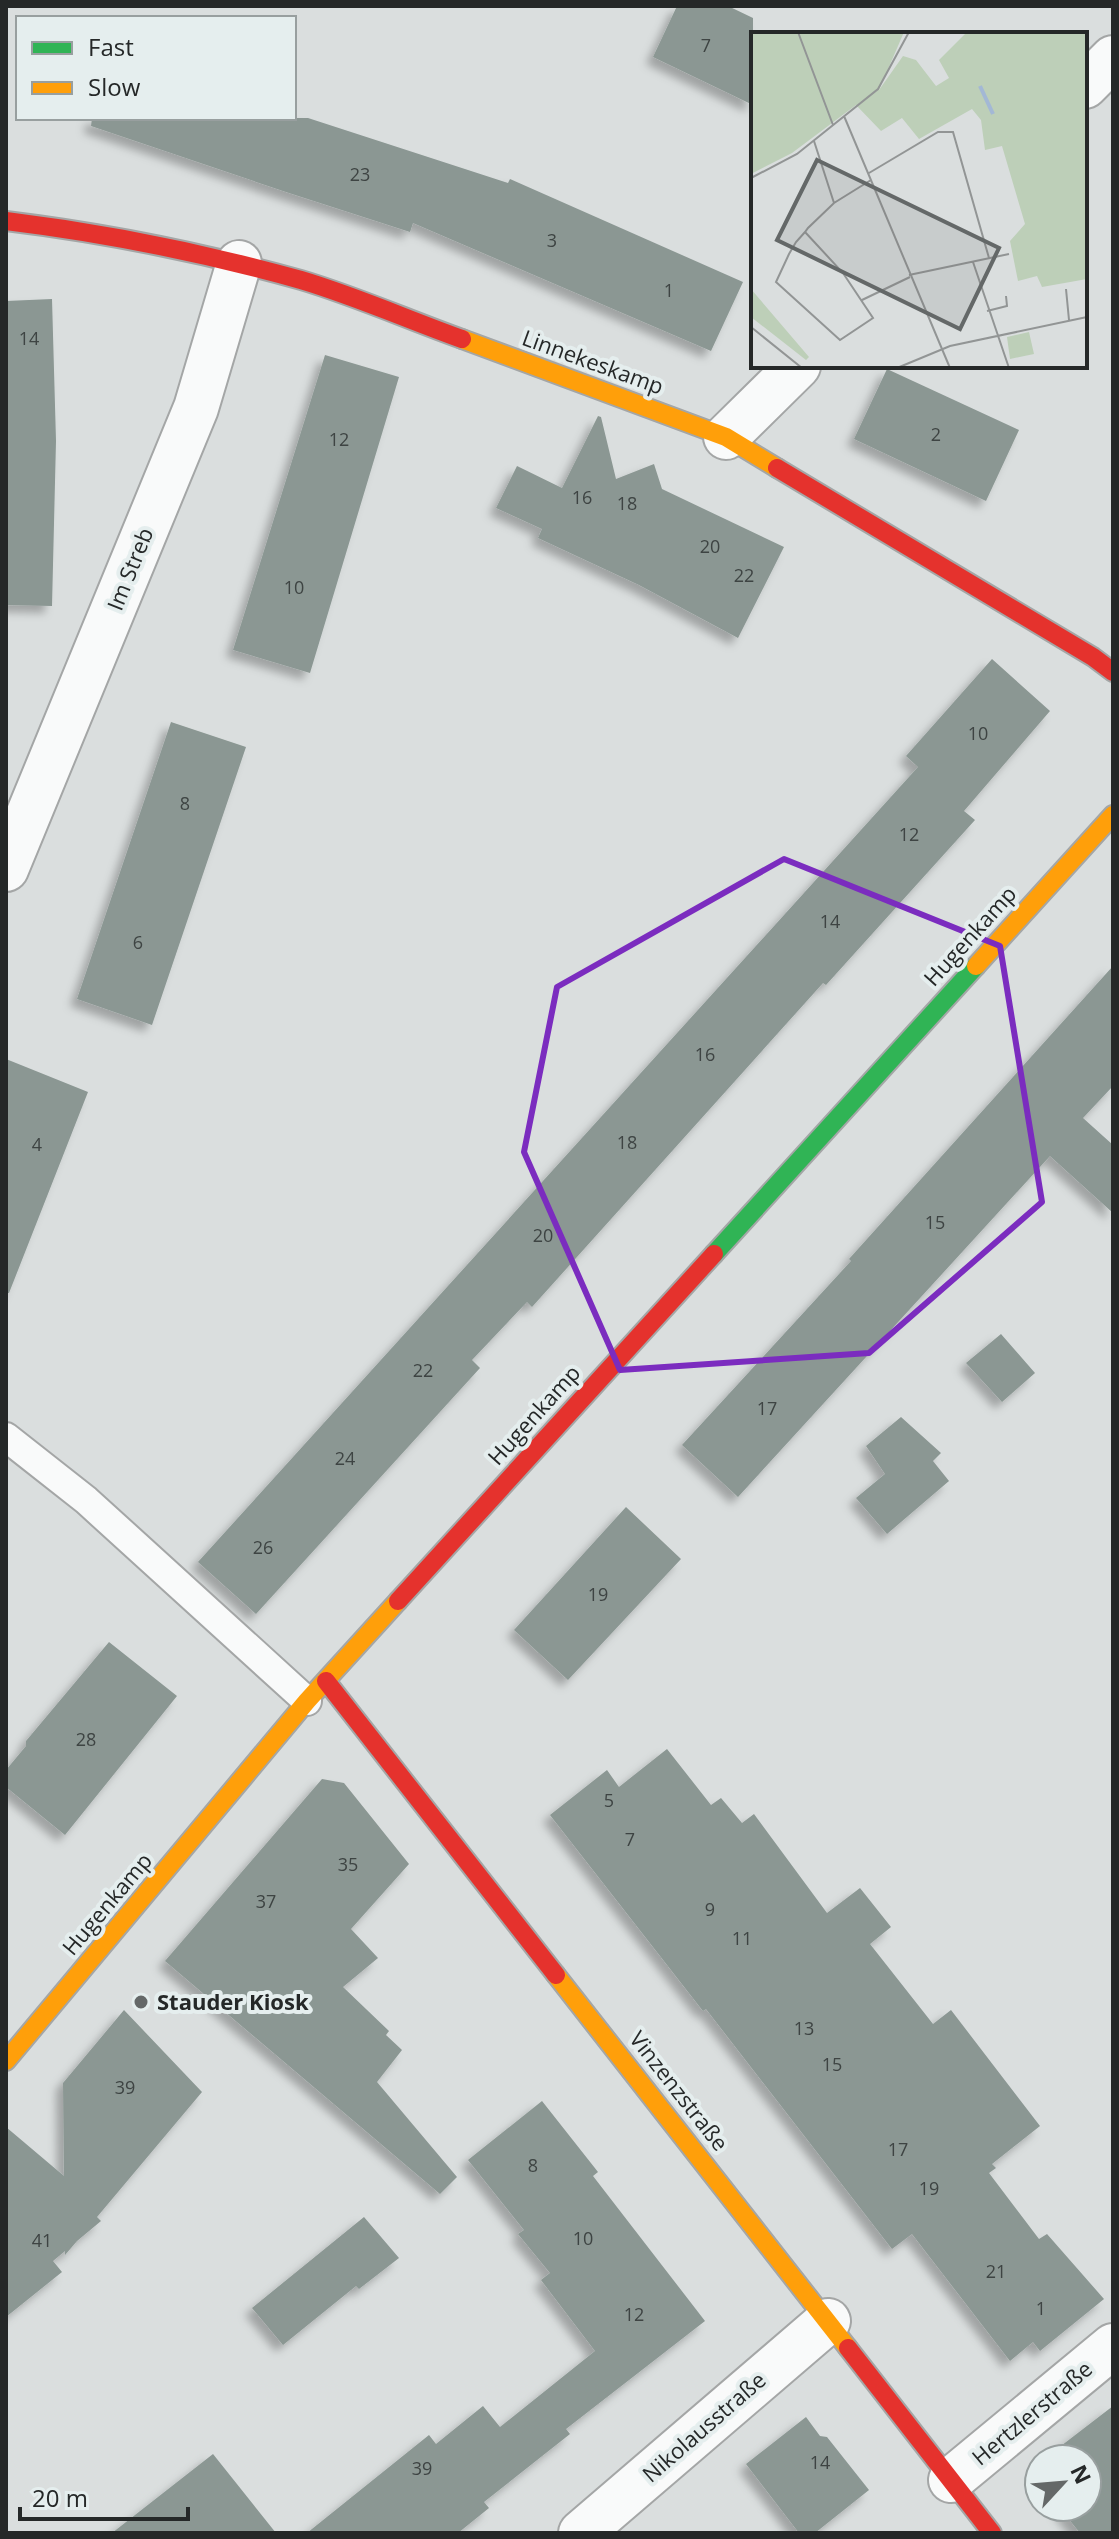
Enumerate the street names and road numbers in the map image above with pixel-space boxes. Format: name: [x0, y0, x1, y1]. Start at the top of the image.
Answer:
street label: Linnekeskamp: [518, 322, 668, 401]
street label: Im Streb: [99, 523, 159, 615]
street label: Hugenkamp: [916, 879, 1022, 992]
street label: Hugenkamp: [480, 1358, 586, 1471]
street label: Hugenkamp: [55, 1846, 158, 1961]
street label: Vinzenzstraße: [624, 2024, 736, 2156]
street label: Hertzlerstraße: [965, 2353, 1098, 2471]
street label: Nikolausstraße: [635, 2364, 771, 2488]

